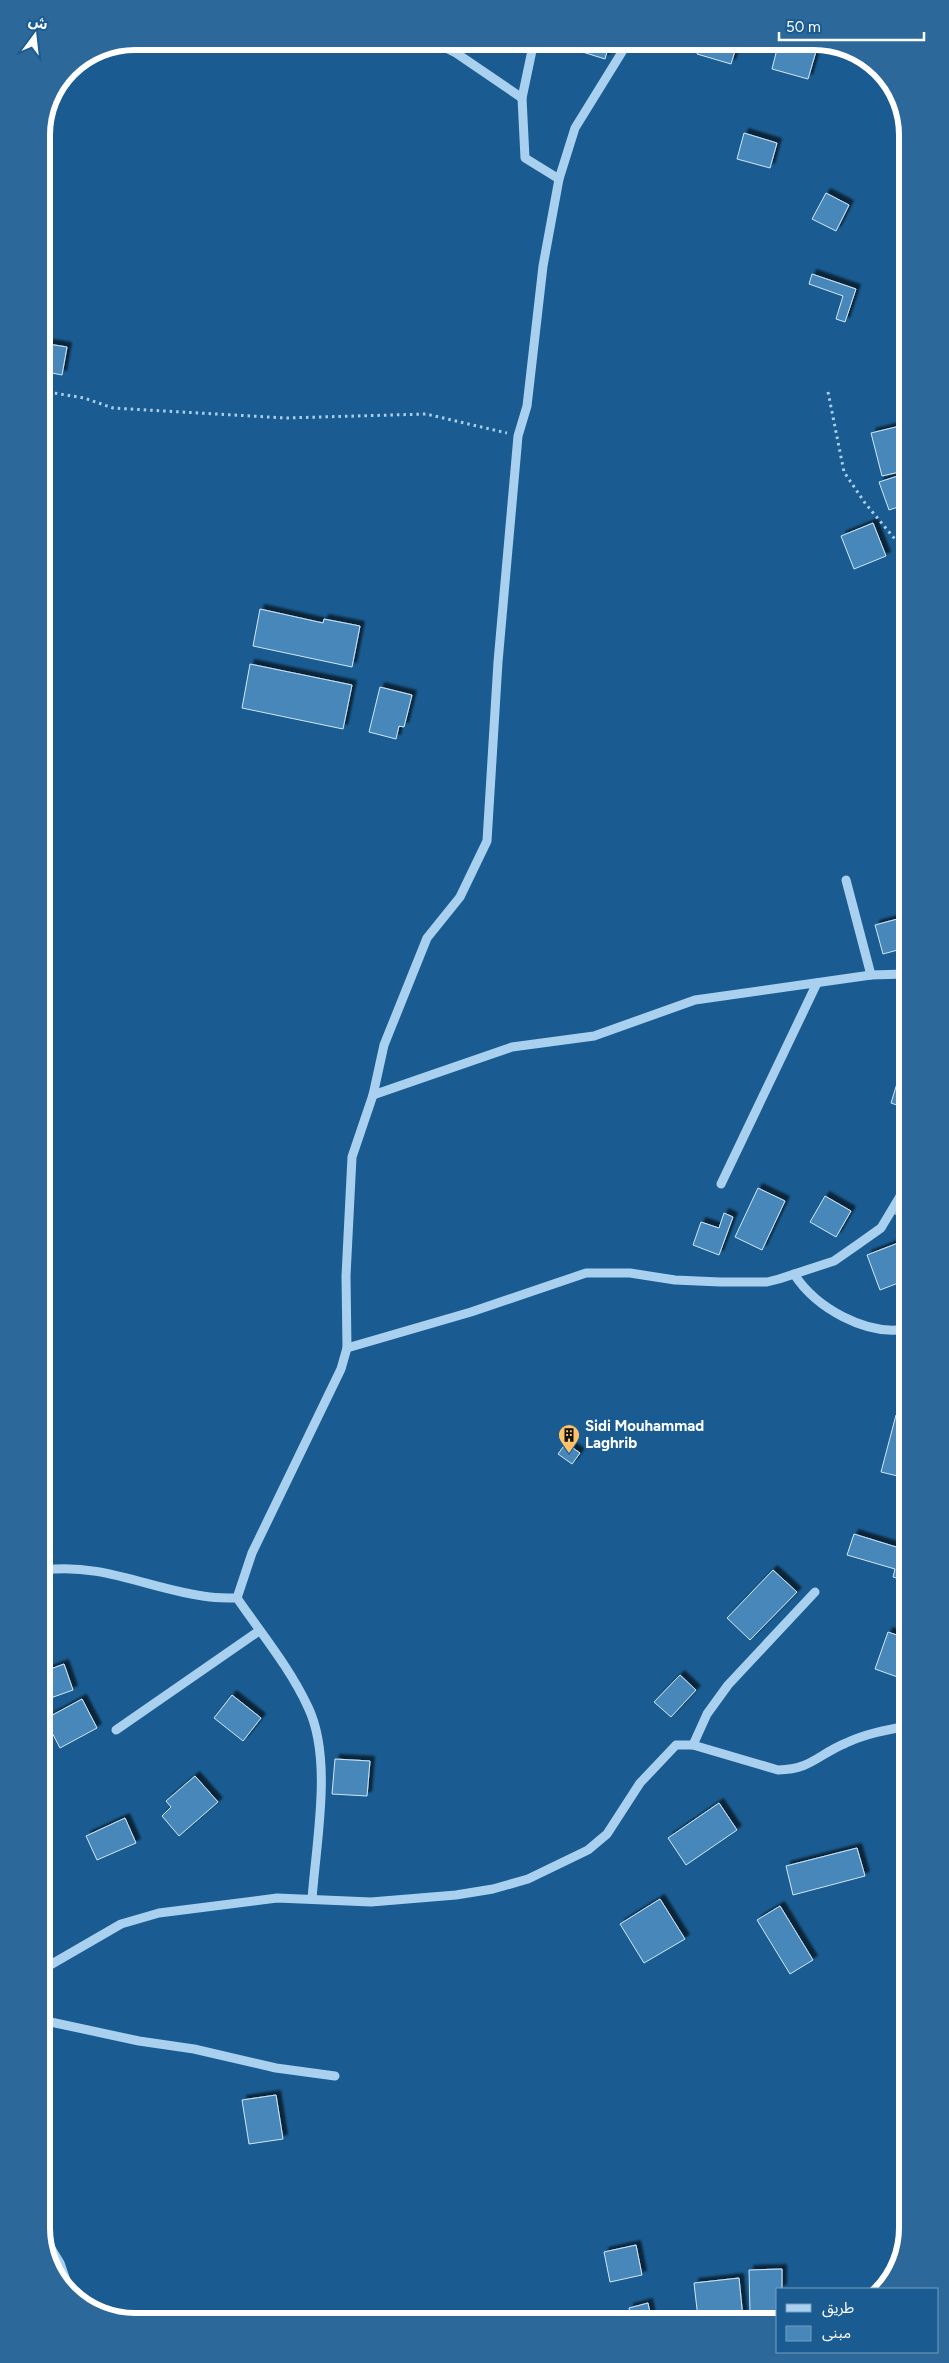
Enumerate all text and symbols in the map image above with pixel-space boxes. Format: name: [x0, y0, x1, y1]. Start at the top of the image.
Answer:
north arrow: [10, 10, 60, 60]
scale bar: [779, 10, 924, 42]
text: ش: [27, 12, 50, 34]
text: 50 m: [786, 18, 821, 36]
place label: Sidi Mouhammad Laghrib: [585, 1417, 704, 1452]
building icon: Sidi Mouhammad Laghrib: [557, 1423, 581, 1454]
legend: [776, 2288, 939, 2353]
text: طريق: [822, 2299, 854, 2318]
text: مبنى: [822, 2324, 851, 2342]

